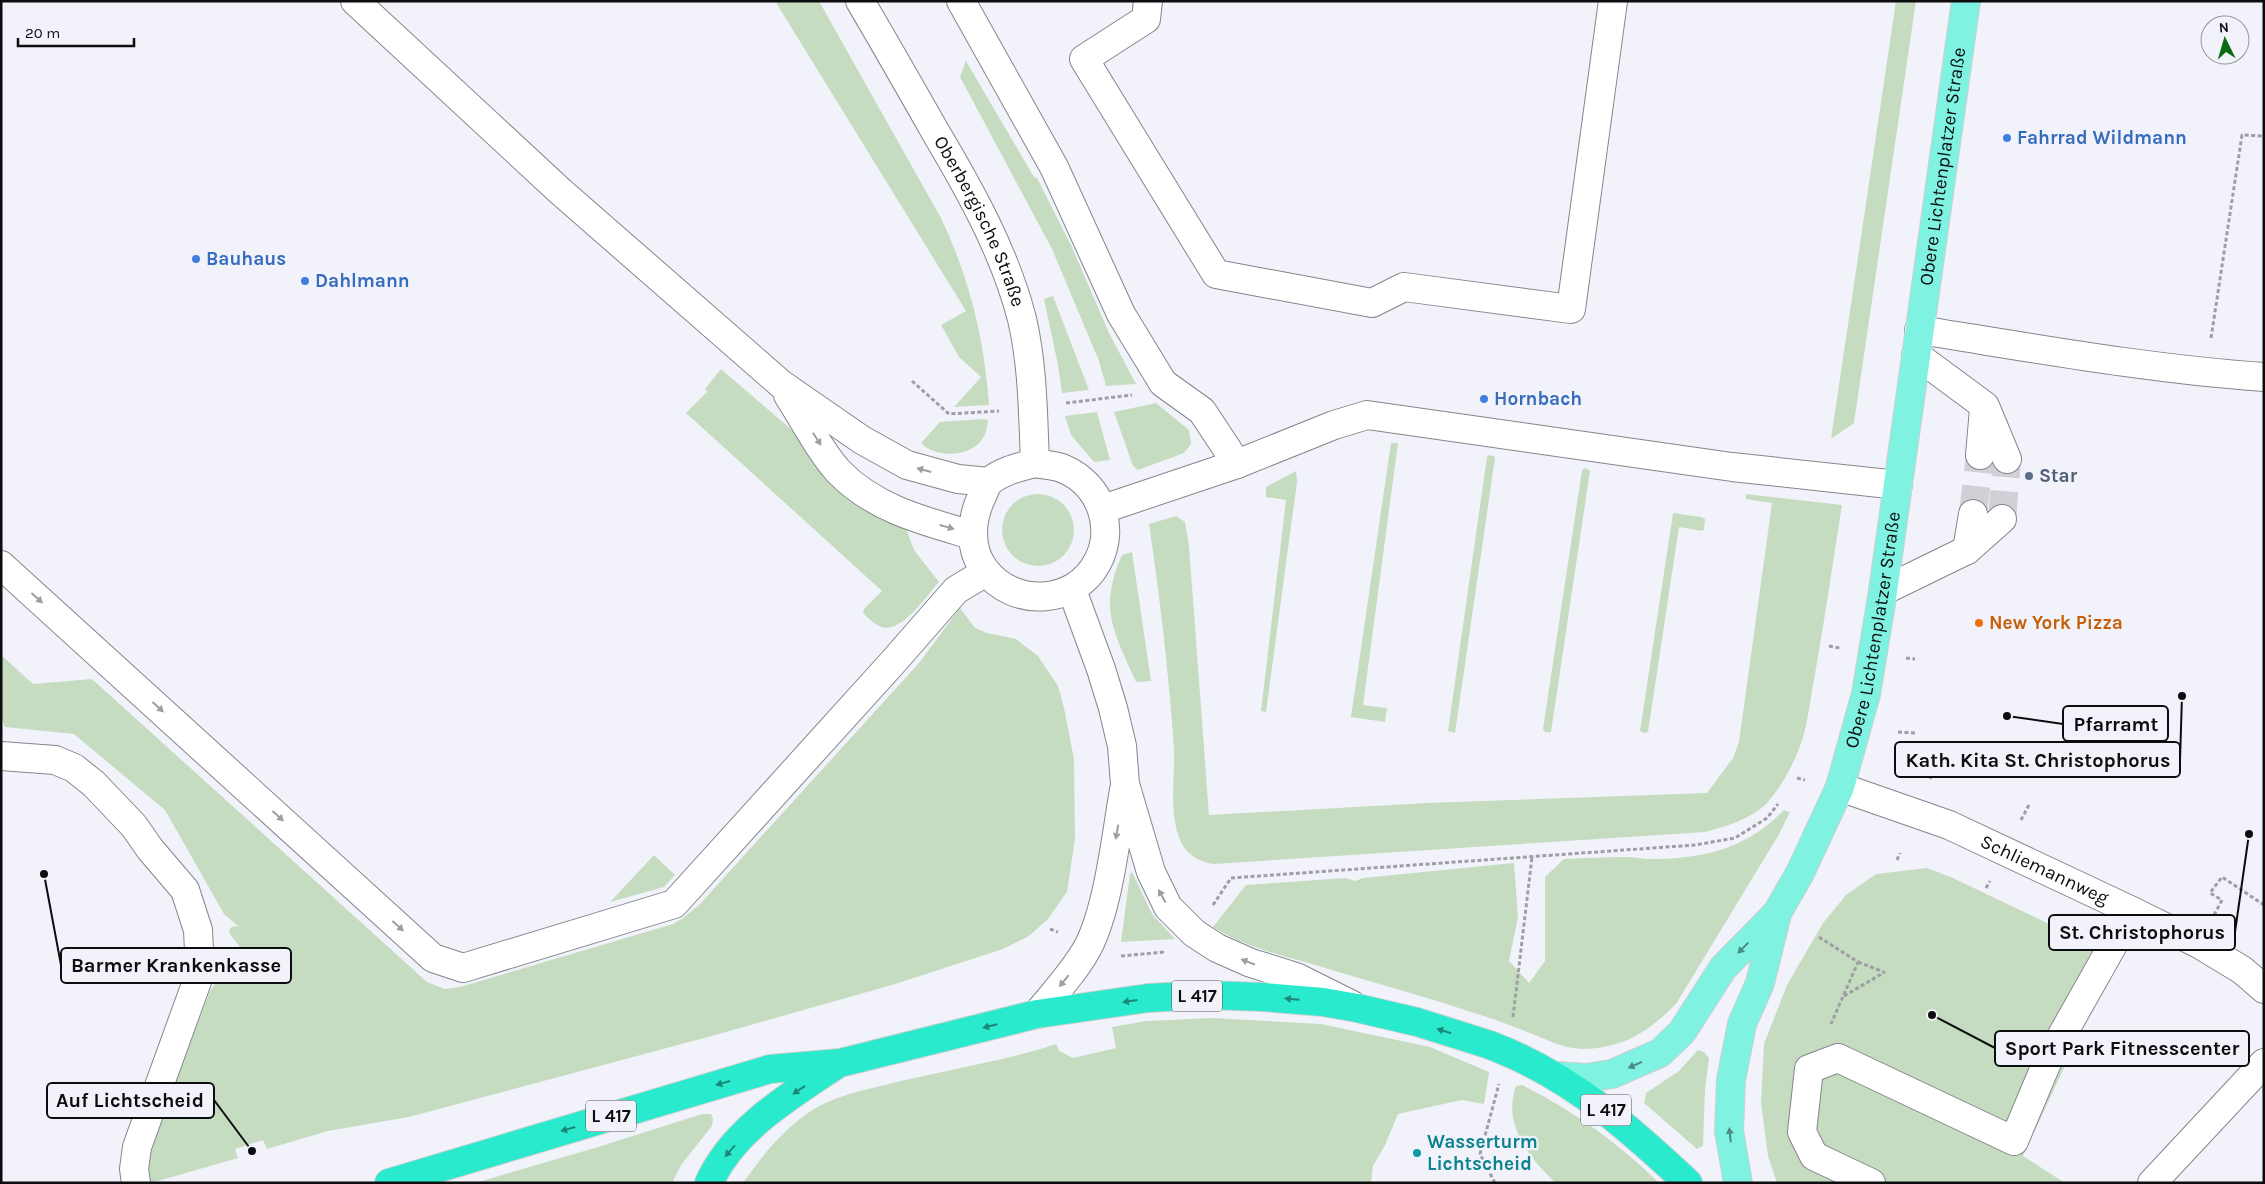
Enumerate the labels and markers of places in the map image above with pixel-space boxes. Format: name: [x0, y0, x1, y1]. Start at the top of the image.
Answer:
place label: Fahrrad Wildmann: [2017, 127, 2187, 149]
marker: Fahrrad Wildmann: [2001, 132, 2013, 144]
place label: Bauhaus: [206, 248, 286, 270]
marker: Bauhaus: [190, 253, 202, 265]
place label: Dahlmann: [315, 270, 410, 292]
marker: Dahlmann: [299, 275, 311, 287]
place label: Hornbach: [1494, 388, 1582, 410]
marker: Hornbach: [1478, 393, 1490, 405]
place label: Star: [2039, 465, 2078, 487]
marker: Star: [2023, 470, 2035, 482]
place label: New York Pizza: [1989, 612, 2123, 634]
marker: New York Pizza: [1973, 617, 1985, 629]
callout: Pfarramt: [2063, 706, 2168, 741]
callout: Kath. Kita St. Christophorus: [1895, 742, 2180, 777]
callout: St. Christophorus: [2049, 915, 2235, 950]
callout: Barmer Krankenkasse: [61, 948, 291, 983]
callout: Sport Park Fitnesscenter: [1995, 1031, 2249, 1066]
callout: Auf Lichtscheid: [47, 1083, 214, 1118]
place label: Wasserturm Lichtscheid: [1427, 1131, 1538, 1175]
marker: Wasserturm Lichtscheid: [1411, 1147, 1423, 1159]

